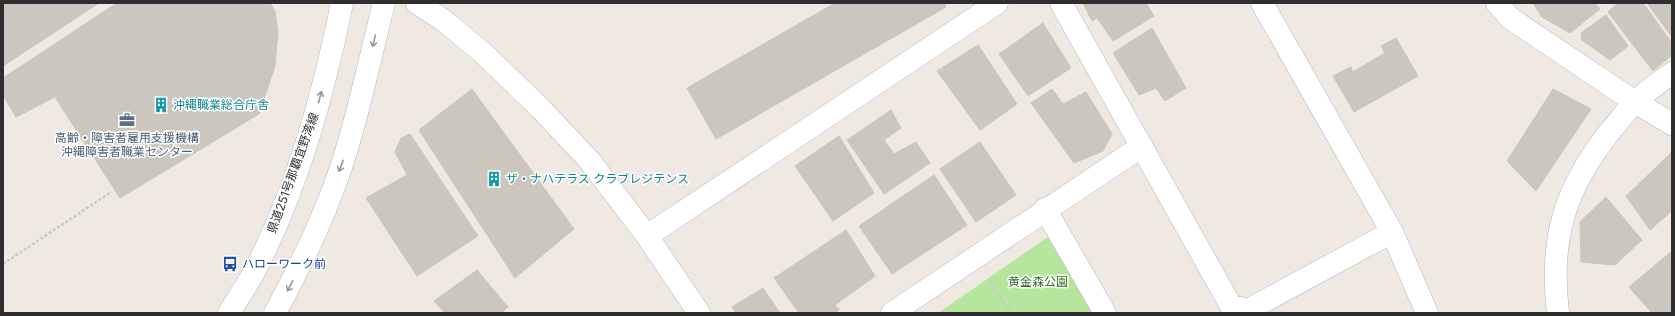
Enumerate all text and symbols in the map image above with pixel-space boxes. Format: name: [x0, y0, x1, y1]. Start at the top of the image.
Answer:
one-way arrow: [370, 34, 378, 47]
one-way arrow: [316, 91, 324, 104]
building icon: 沖縄職業総合庁舎: [152, 96, 170, 114]
place label: 沖縄職業総合庁舎: [173, 97, 269, 112]
street label: 県道251号那覇宜野湾線: [264, 110, 321, 235]
office icon: 高齢・障害者雇用支援機構 沖縄障害者職業センター: [118, 111, 136, 129]
place label: 高齢・障害者雇用支援機構 沖縄障害者職業センター: [55, 130, 199, 159]
one-way arrow: [336, 160, 344, 172]
building icon: ザ・ナハテラス クラブレジテンス: [485, 170, 503, 188]
place label: ザ・ナハテラス クラブレジテンス: [506, 171, 689, 186]
bus stop icon: ハローワーク前: [221, 255, 239, 273]
place label: ハローワーク前: [242, 256, 326, 271]
park label: 黄金森公園: [1008, 274, 1068, 289]
one-way arrow: [285, 279, 293, 291]

